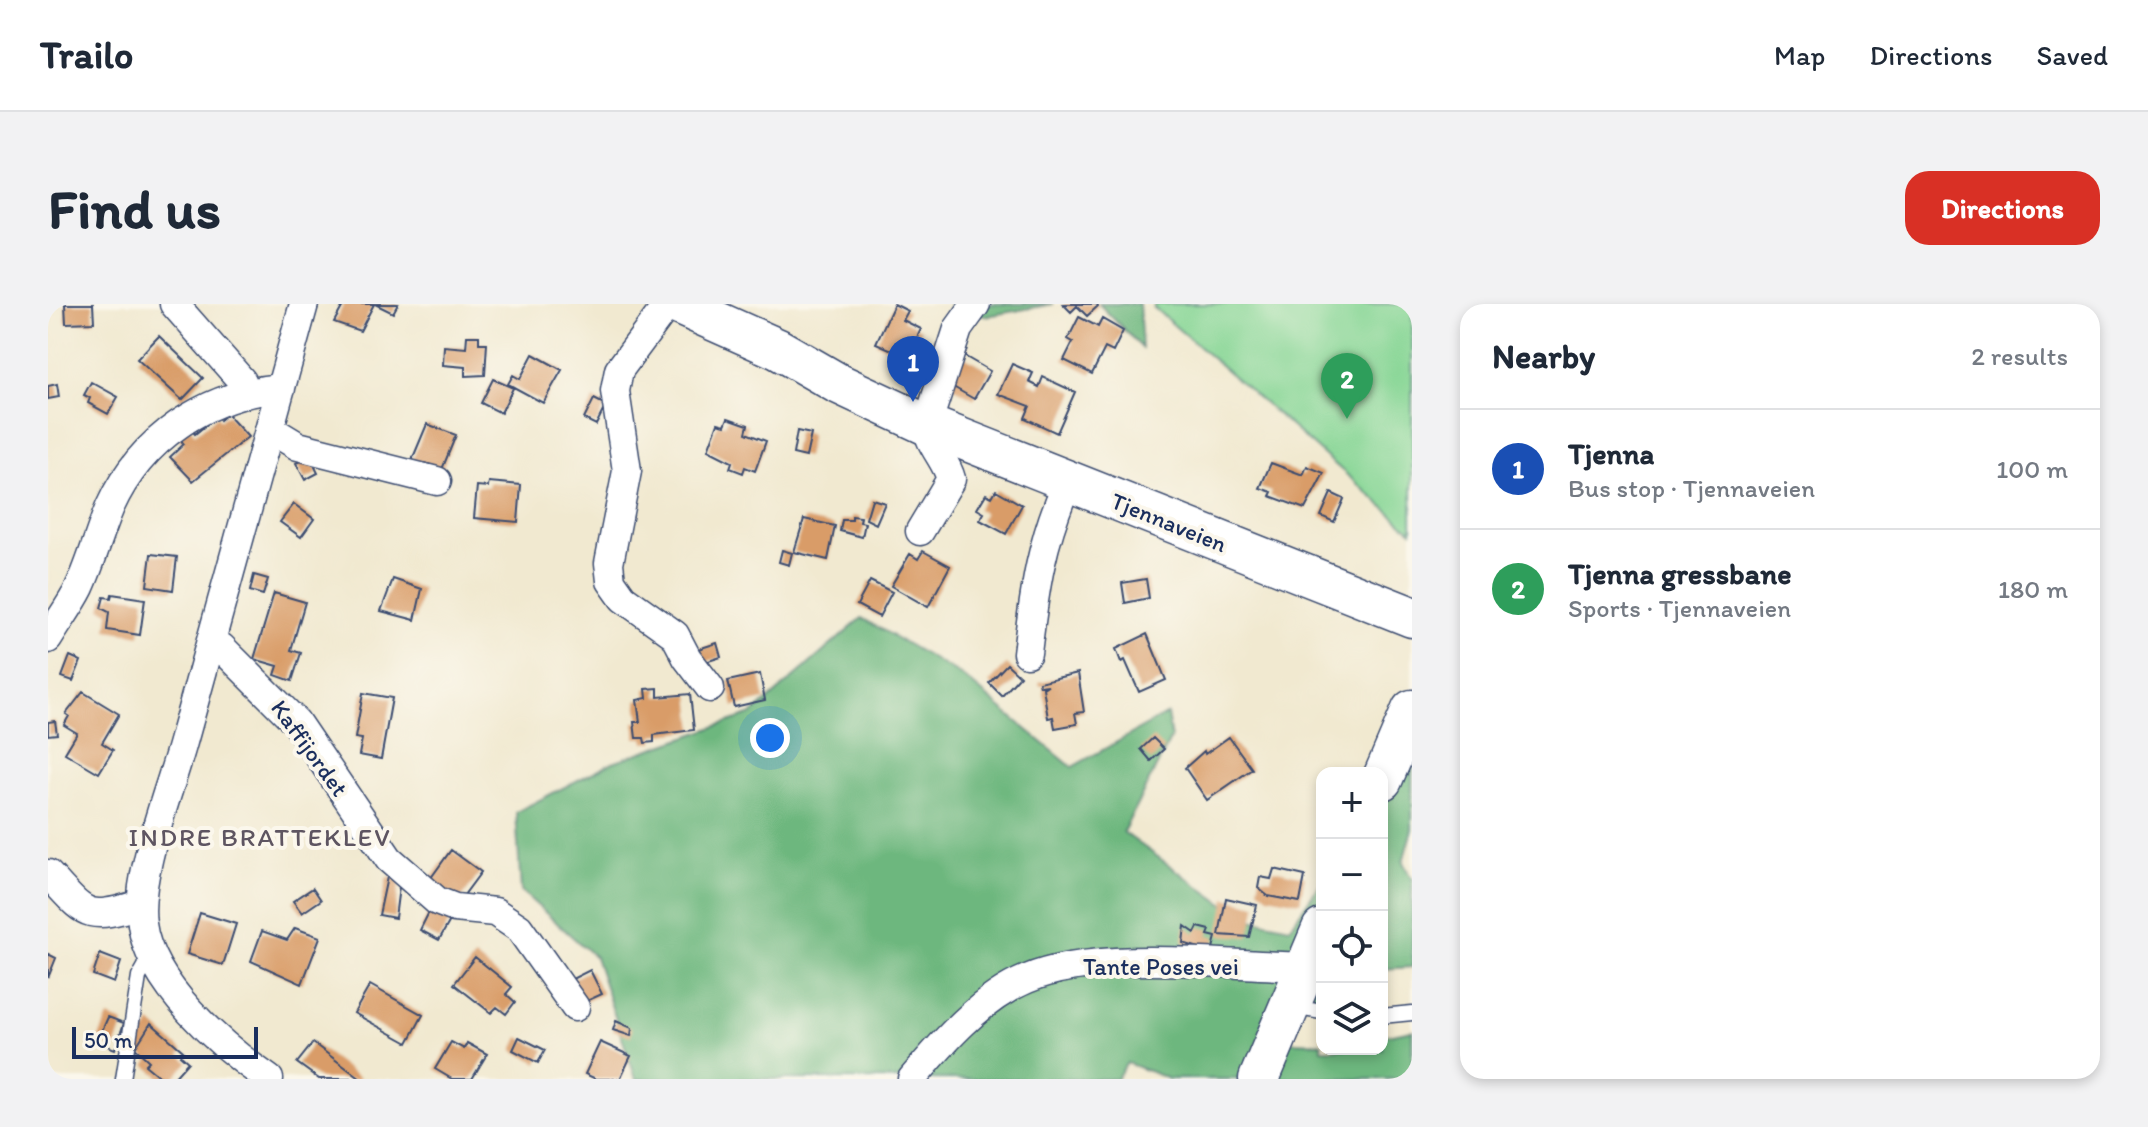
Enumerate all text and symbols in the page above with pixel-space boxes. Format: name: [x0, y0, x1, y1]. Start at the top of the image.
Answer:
text: Trailo: [40, 32, 133, 78]
text: Map: [1774, 38, 1825, 72]
text: Directions: [1869, 38, 1993, 72]
text: Saved: [2037, 38, 2108, 72]
button: Directions: [1905, 171, 2100, 245]
text: Find us: [48, 175, 221, 242]
pin: 1: [887, 336, 939, 402]
text: Nearby: [1492, 336, 1595, 377]
text: 2 results: [1971, 340, 2068, 372]
pin: 2: [1321, 353, 1373, 419]
text: Tjenna: [1568, 435, 1654, 472]
text: 1: [1512, 453, 1524, 485]
text: 100 m: [1996, 453, 2068, 485]
text: Bus stop · Tjennaveien: [1568, 472, 1815, 504]
street label: Tjennaveien: [1107, 486, 1231, 558]
text: Tjenna gressbane: [1568, 555, 1792, 592]
text: 2: [1511, 573, 1525, 605]
text: 180 m: [1998, 573, 2068, 605]
text: Sports · Tjennaveien: [1568, 592, 1791, 624]
street label: Kaffijordet: [265, 694, 355, 802]
your location: [750, 718, 790, 758]
map controls: [1316, 767, 1388, 1055]
button: +: [1316, 767, 1388, 839]
district label: INDRE BRATTEKLEV: [129, 821, 391, 853]
button: −: [1316, 839, 1388, 911]
button: locate: [1316, 911, 1388, 983]
street label: Tante Poses vei: [1083, 952, 1239, 981]
button: layers: [1316, 983, 1388, 1055]
scale bar: [72, 1023, 258, 1059]
text: 50 m: [84, 1027, 133, 1054]

